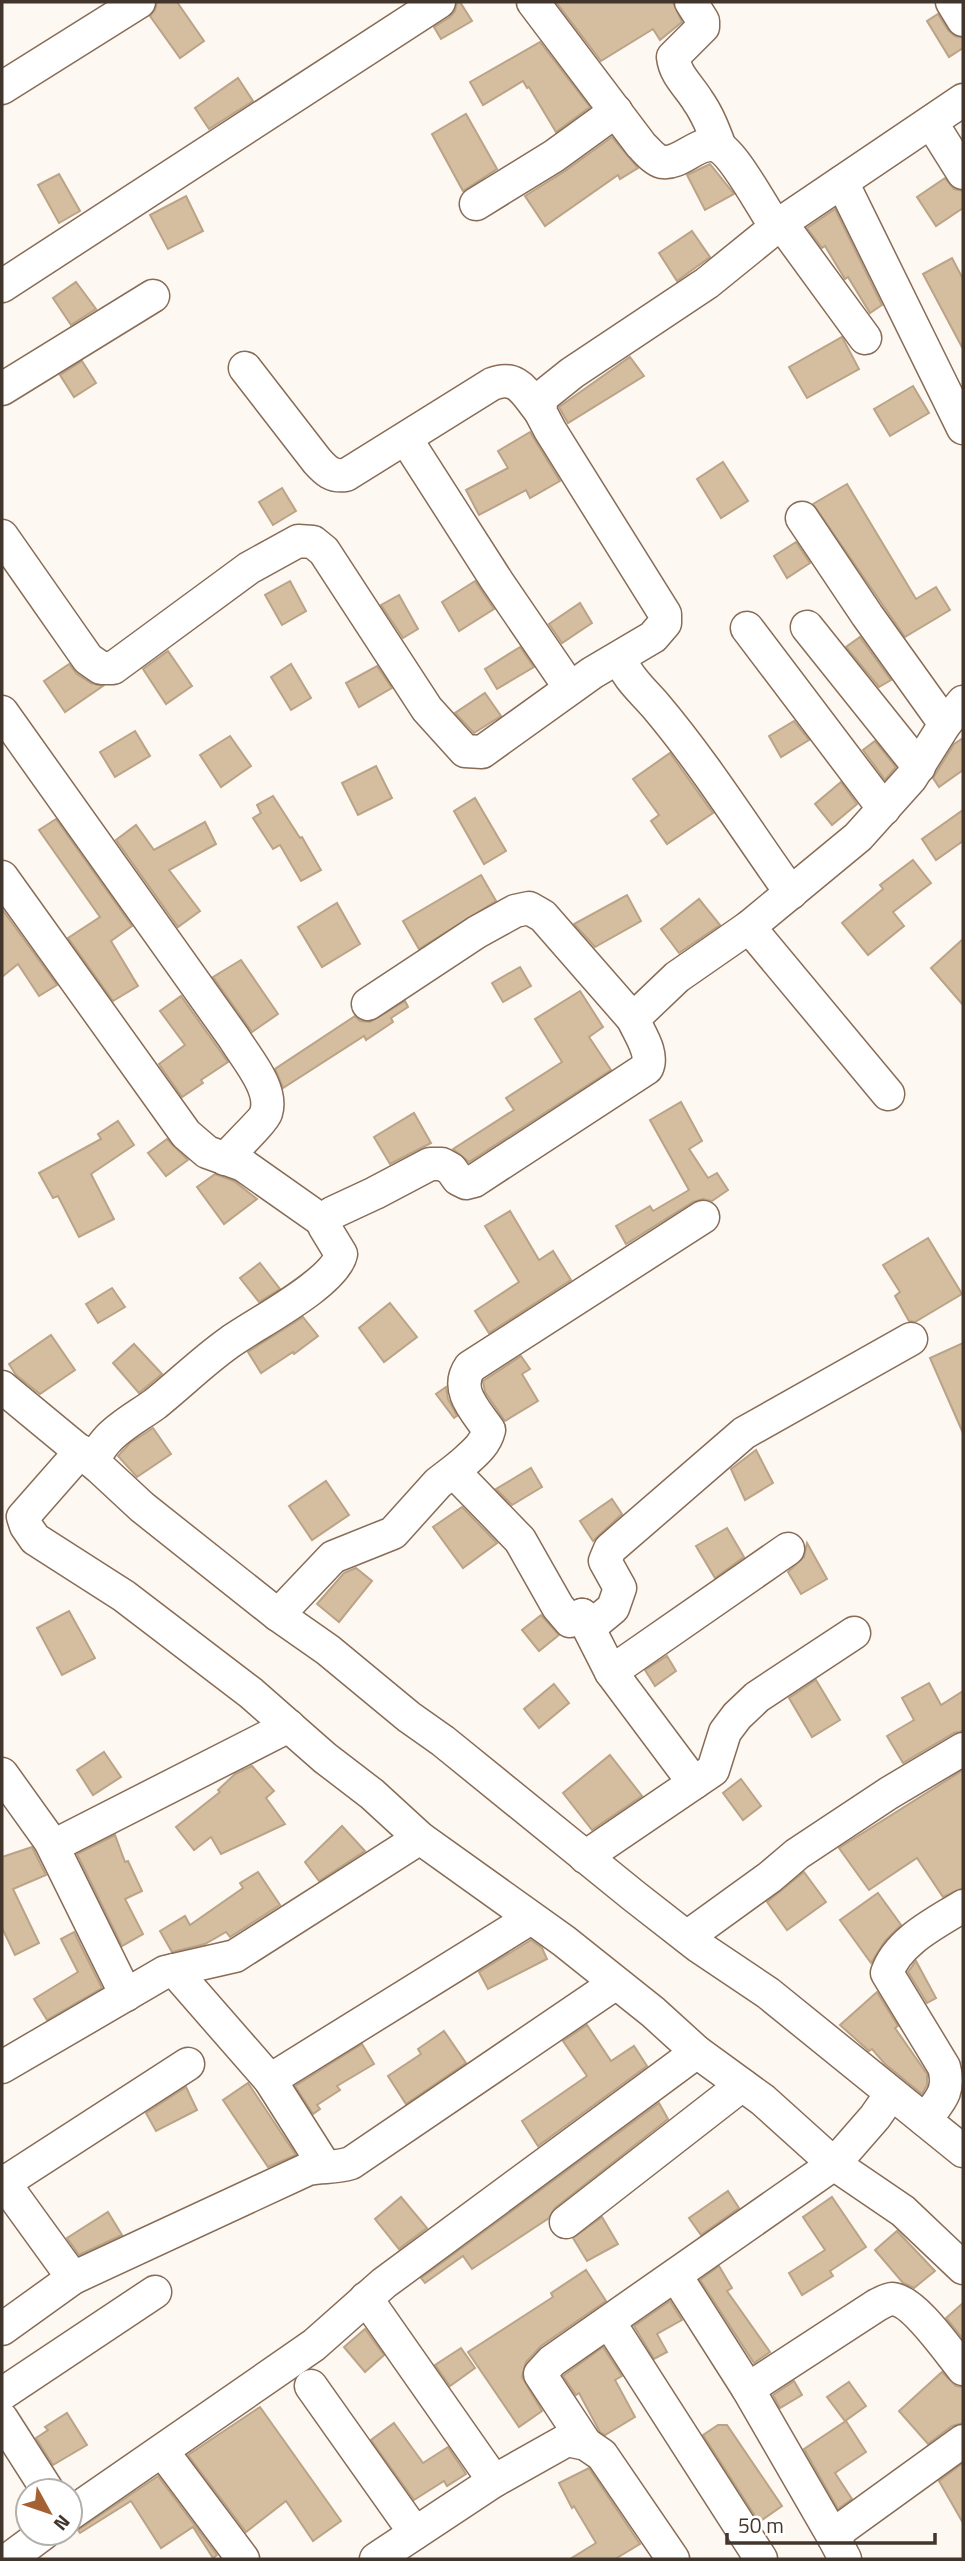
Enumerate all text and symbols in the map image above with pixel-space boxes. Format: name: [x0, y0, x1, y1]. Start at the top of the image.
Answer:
north arrow: [14, 2477, 84, 2547]
scale bar: [727, 2502, 935, 2546]
text: N: [47, 2509, 78, 2538]
text: 50 m: [738, 2509, 784, 2541]

